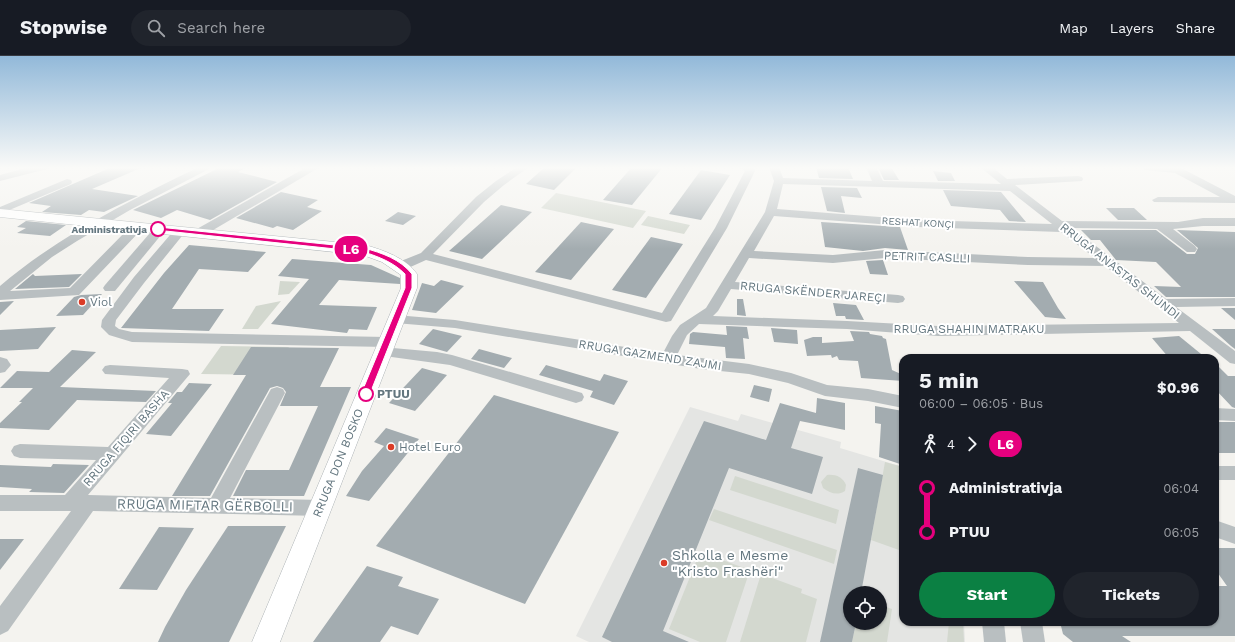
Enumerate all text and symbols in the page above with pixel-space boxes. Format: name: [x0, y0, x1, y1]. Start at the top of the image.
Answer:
search box: [131, 10, 411, 46]
text: Stopwise: [20, 16, 107, 39]
icon: search: [145, 17, 167, 39]
text: Search here: [177, 19, 265, 37]
text: Map: [1059, 20, 1088, 36]
text: Layers: [1110, 20, 1154, 36]
text: Share: [1176, 20, 1215, 36]
street label: RESHAT KONÇI: [881, 215, 954, 230]
street label: RRUGA ANASTAS SHUNDI: [1057, 220, 1183, 322]
marker: Administrativja: [150, 221, 166, 237]
place label: Administrativja: [72, 224, 147, 235]
line badge: L6: [333, 236, 369, 262]
text: L6: [343, 241, 359, 257]
street label: PETRIT CASLLI: [884, 248, 970, 266]
street label: RRUGA SKËNDER JAREÇI: [739, 279, 887, 305]
place label: Viol: [90, 295, 112, 309]
marker: Viol: [77, 297, 87, 307]
street label: RRUGA SHAHIN MATRAKU: [894, 322, 1044, 336]
street label: RRUGA GAZMEND ZAJMI: [578, 337, 722, 373]
text: 5 min: [919, 368, 979, 393]
text: $0.96: [1157, 379, 1199, 397]
marker: PTUU: [358, 386, 374, 402]
street label: RRUGA FIQIRI BASHA: [80, 387, 172, 489]
place label: PTUU: [377, 387, 410, 401]
text: 06:00 – 06:05 · Bus: [919, 396, 1043, 411]
street label: RRUGA DON BOSKO: [310, 406, 366, 519]
icon: walk: [919, 433, 941, 455]
icon: forward: [961, 433, 983, 455]
text: L6: [997, 436, 1014, 452]
text: 4: [947, 437, 955, 452]
place label: Hotel Euro: [399, 440, 461, 454]
marker: Hotel Euro: [386, 442, 396, 452]
text: Administrativja: [949, 479, 1062, 497]
text: 06:04: [1163, 481, 1199, 496]
street label: RRUGA MIFTAR GËRBOLLI: [117, 495, 293, 515]
text: PTUU: [949, 523, 990, 541]
text: 06:05: [1164, 525, 1199, 540]
place label: Shkolla e Mesme "Kristo Frashëri": [672, 547, 788, 579]
marker: Shkolla e Mesme "Kristo Frashëri": [659, 558, 669, 568]
button: Start: [919, 572, 1055, 618]
button: Tickets: [1063, 572, 1199, 618]
map controls: [843, 586, 887, 630]
button: locate: [843, 586, 887, 630]

